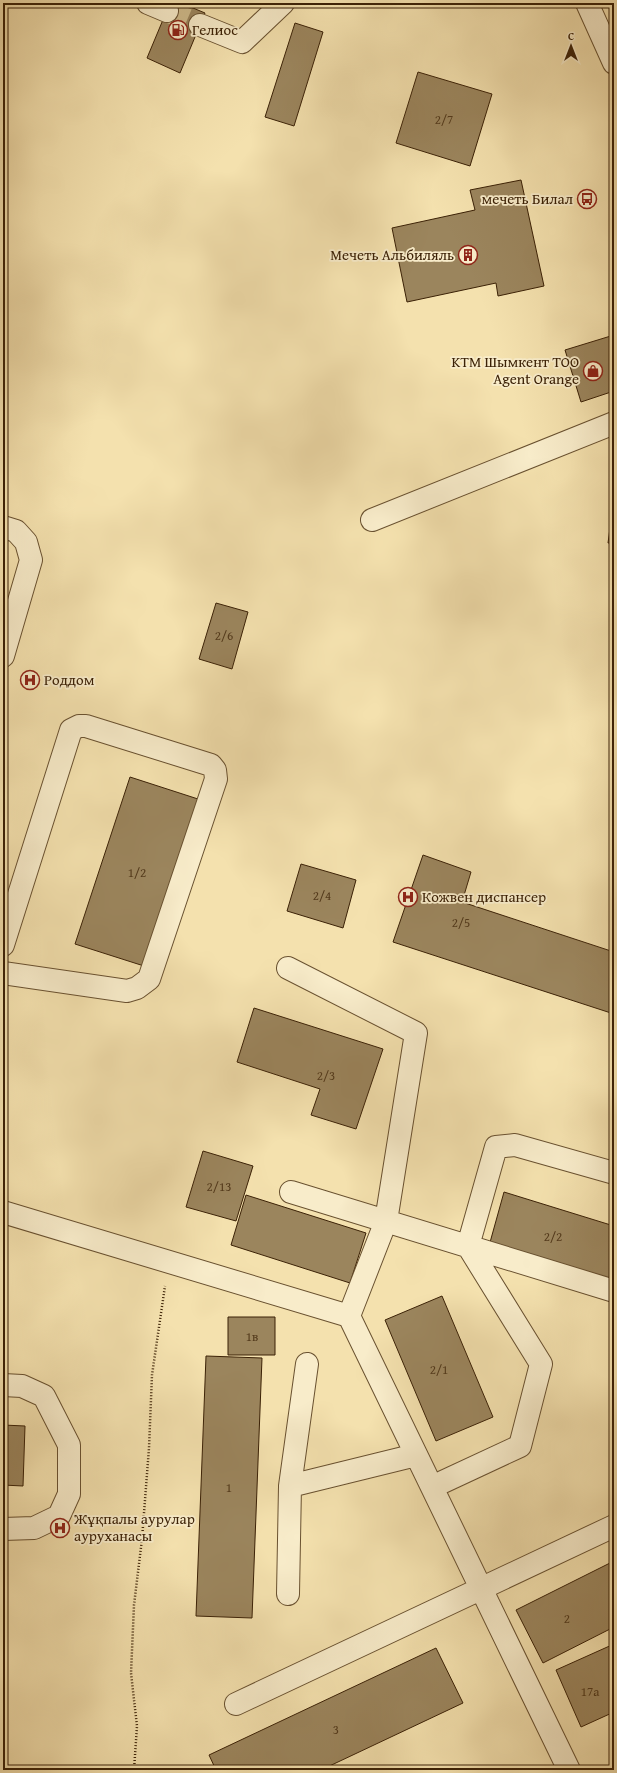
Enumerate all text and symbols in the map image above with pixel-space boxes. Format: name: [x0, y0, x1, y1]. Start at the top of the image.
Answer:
fuel station icon: Гелиос: [167, 19, 189, 41]
place label: Гелиос: [192, 19, 238, 40]
north arrow: [551, 26, 591, 66]
text: С: [568, 28, 574, 44]
house number: 2/7: [435, 110, 453, 129]
place label: мечеть Билал: [481, 188, 573, 209]
bus stop icon: мечеть Билал: [576, 188, 598, 210]
place label: Мечеть Альбиляль: [330, 244, 454, 265]
building icon: Мечеть Альбиляль: [457, 244, 479, 266]
place label: KTM Шымкент ТОО Agent Orange: [452, 351, 579, 389]
shop icon: KTM Шымкент ТОО Agent Orange: [582, 360, 604, 382]
house number: 2/6: [215, 626, 233, 645]
hospital icon: Роддом: [19, 669, 41, 691]
place label: Роддом: [44, 669, 95, 690]
house number: 1/2: [128, 863, 146, 882]
house number: 2/4: [313, 886, 331, 905]
hospital icon: Кожвен диспансер: [397, 886, 419, 908]
place label: Кожвен диспансер: [422, 886, 546, 907]
house number: 2/5: [452, 913, 470, 932]
house number: 2/3: [317, 1066, 335, 1085]
house number: 2/13: [207, 1177, 231, 1196]
house number: 2/2: [544, 1227, 562, 1246]
house number: 1в: [246, 1327, 258, 1346]
house number: 2/1: [430, 1360, 448, 1379]
house number: 1: [226, 1478, 232, 1497]
place label: Жұқпалы аурулар ауруханасы: [73, 1508, 195, 1546]
hospital icon: Жұқпалы аурулар ауруханасы: [49, 1517, 71, 1539]
house number: 2: [564, 1609, 570, 1628]
house number: 17а: [581, 1682, 600, 1701]
house number: 3: [333, 1720, 339, 1739]

